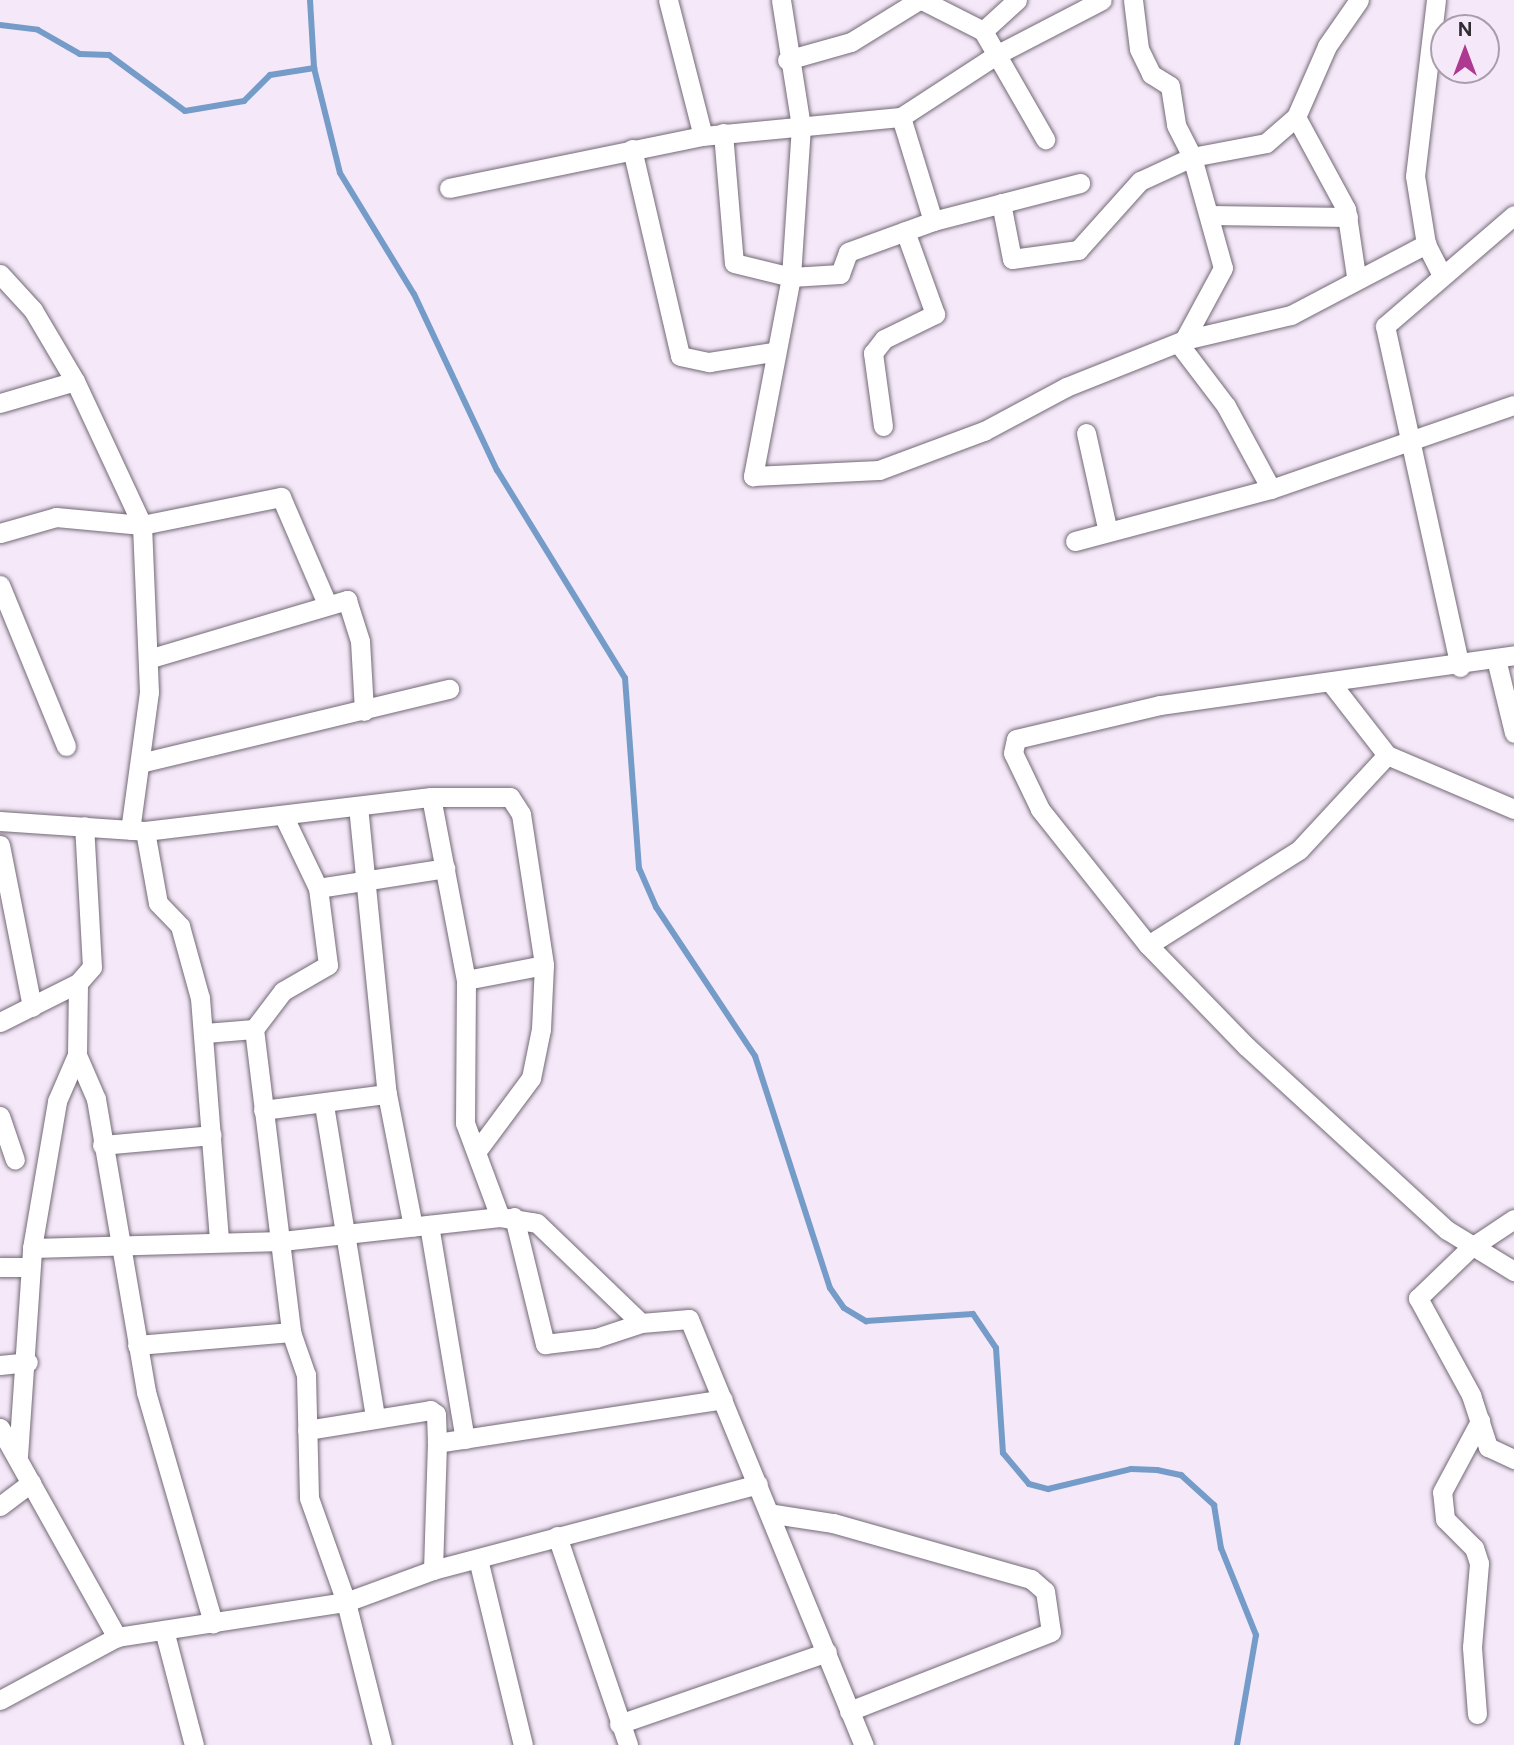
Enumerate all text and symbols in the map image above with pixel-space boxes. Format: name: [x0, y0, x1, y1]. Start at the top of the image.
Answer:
north arrow: [1430, 14, 1500, 84]
text: N: [1458, 18, 1472, 41]

